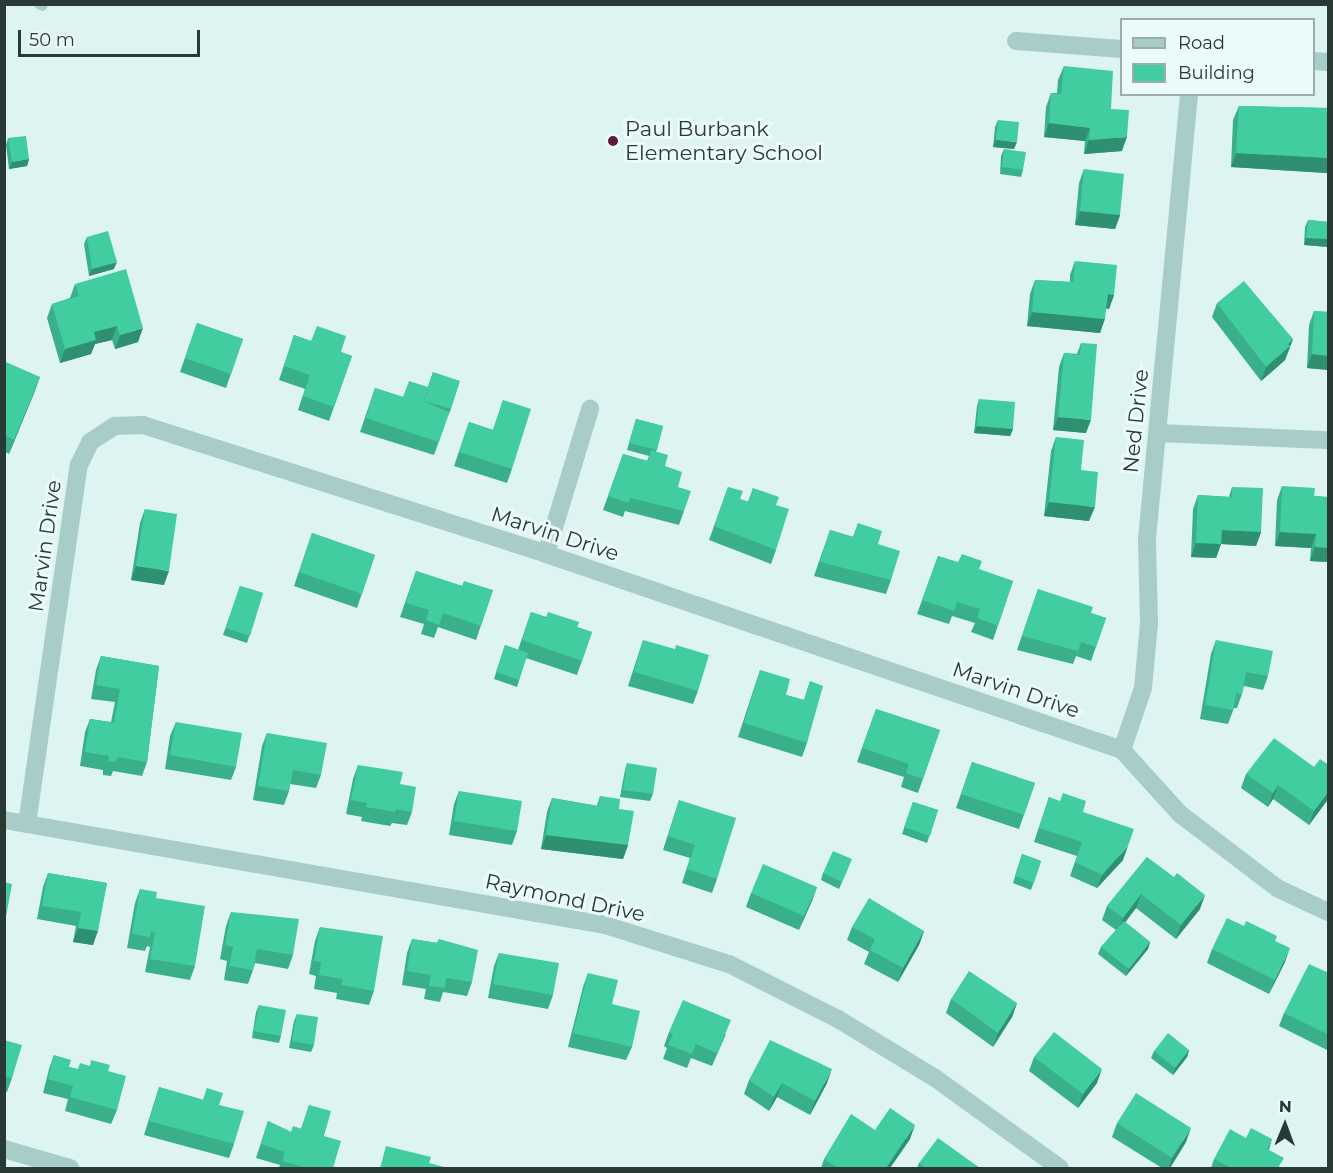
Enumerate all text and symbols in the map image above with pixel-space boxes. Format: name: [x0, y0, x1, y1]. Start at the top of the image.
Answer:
scale bar: [21, 18, 202, 56]
legend: [1120, 18, 1315, 96]
text: 50 m: [29, 29, 75, 51]
text: Road: [1178, 32, 1225, 54]
text: Building: [1178, 62, 1255, 84]
place label: Paul Burbank Elementary School: [625, 116, 823, 166]
marker: Paul Burbank Elementary School: [606, 134, 620, 148]
street label: Ned Drive: [1118, 368, 1154, 474]
street label: Marvin Drive: [23, 478, 67, 614]
street label: Marvin Drive: [488, 501, 622, 567]
street label: Marvin Drive: [949, 656, 1083, 724]
street label: Raymond Drive: [483, 869, 647, 927]
north arrow: [1255, 1095, 1315, 1155]
text: N: [1279, 1097, 1292, 1116]

